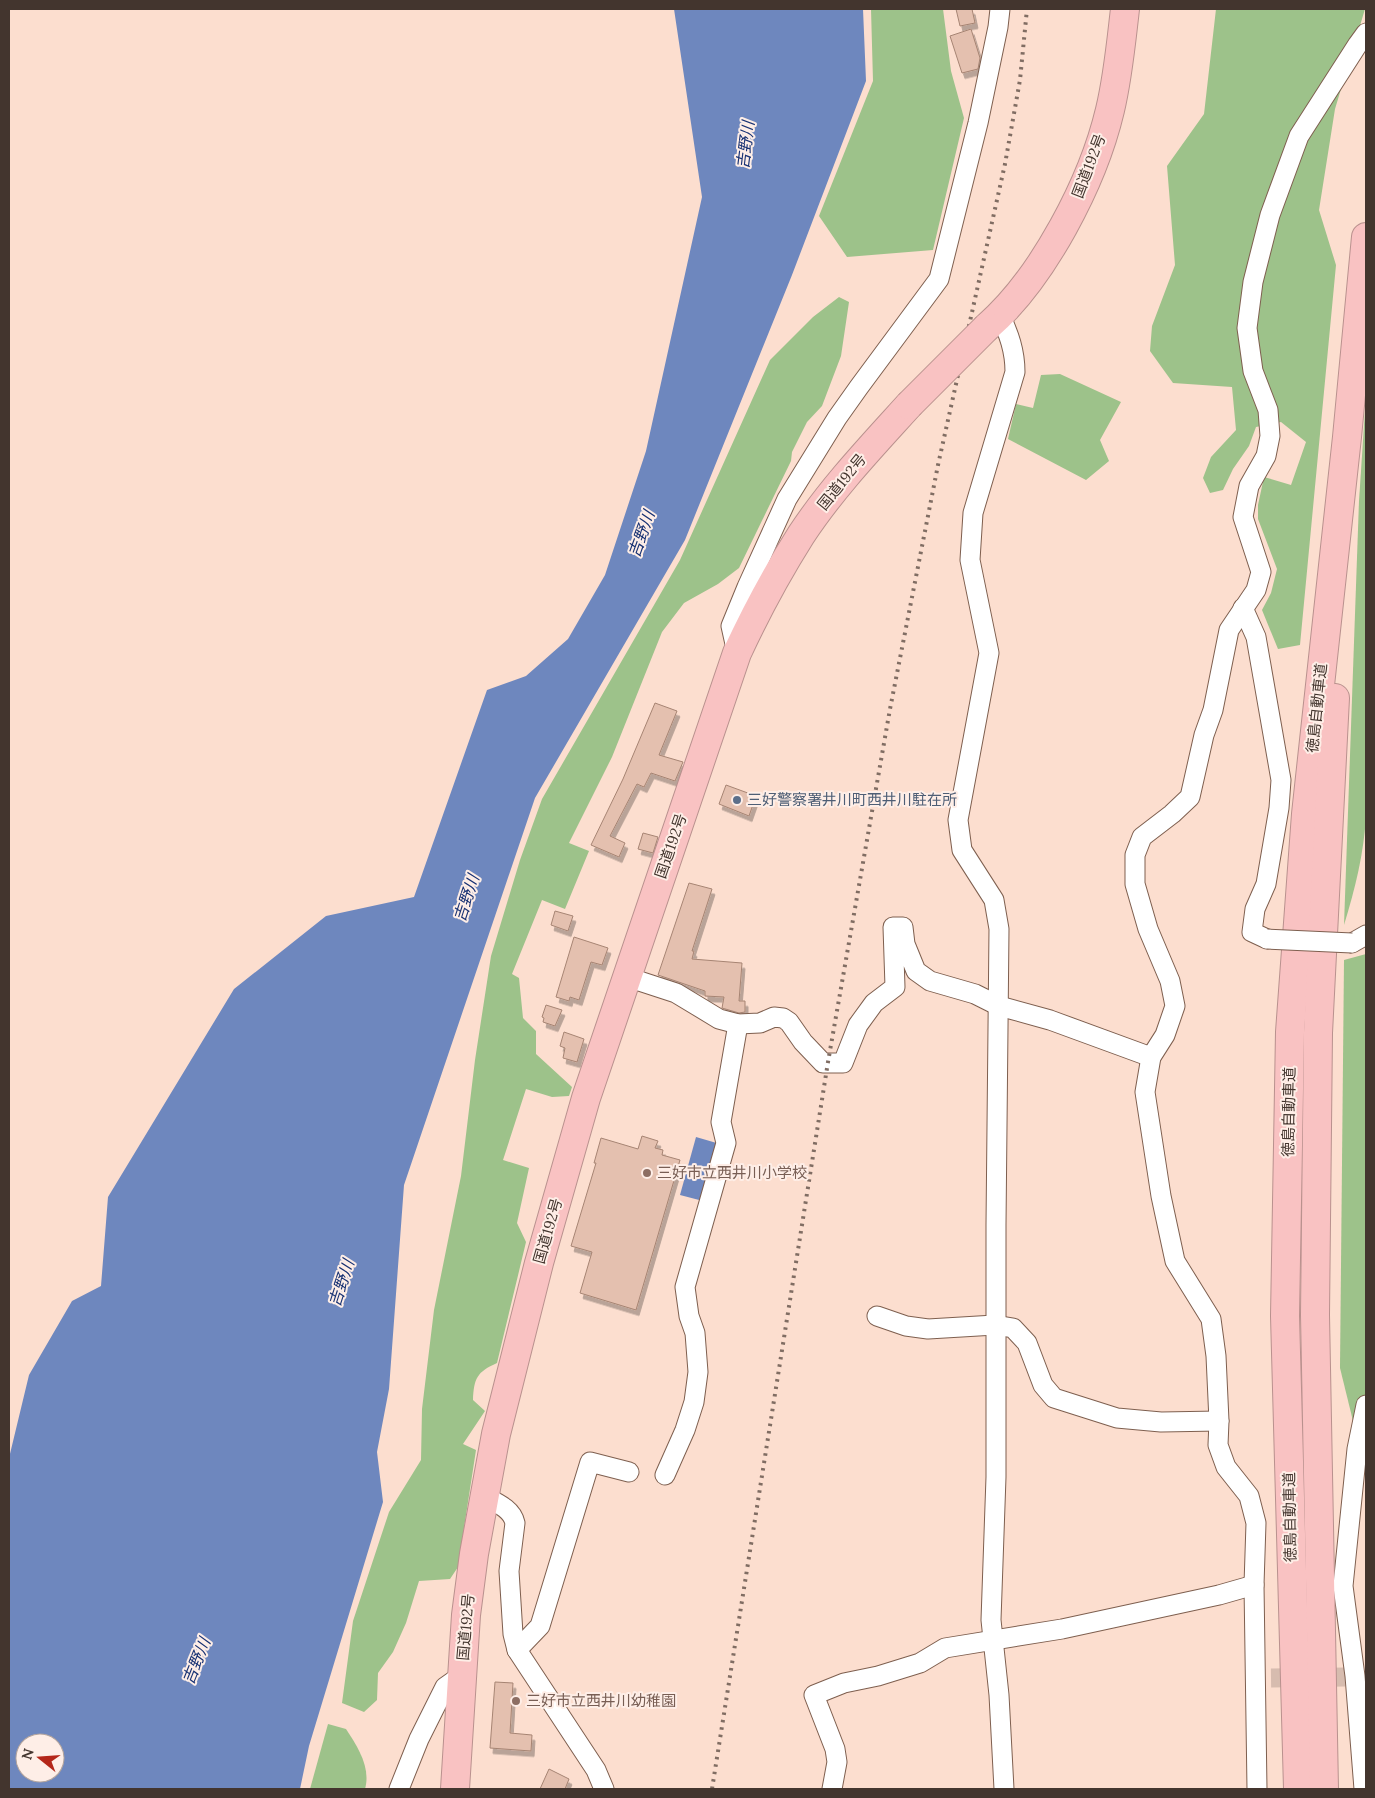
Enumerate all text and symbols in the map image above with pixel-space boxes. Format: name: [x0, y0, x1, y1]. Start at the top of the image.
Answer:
water label: 吉野川: [732, 118, 758, 170]
street label: 国道192号: [1068, 131, 1109, 201]
street label: 国道192号: [813, 450, 870, 514]
water label: 吉野川: [623, 506, 659, 560]
street label: 徳島自動車道: [1302, 662, 1331, 754]
place label: 三好警察署井川町西井川駐在所: [747, 790, 957, 809]
marker: 三好警察署井川町西井川駐在所: [731, 794, 743, 806]
street label: 国道192号: [651, 811, 690, 881]
water label: 吉野川: [449, 870, 484, 924]
street label: 徳島自動車道: [1278, 1067, 1299, 1157]
place label: 三好市立西井川小学校: [657, 1163, 807, 1182]
marker: 三好市立西井川小学校: [641, 1167, 653, 1179]
street label: 国道192号: [529, 1196, 566, 1266]
water label: 吉野川: [324, 1255, 359, 1309]
street label: 徳島自動車道: [1279, 1472, 1300, 1562]
street label: 国道192号: [453, 1593, 478, 1661]
water label: 吉野川: [178, 1633, 215, 1687]
place label: 三好市立西井川幼稚園: [526, 1691, 676, 1710]
marker: 三好市立西井川幼稚園: [510, 1695, 522, 1707]
north arrow: [15, 1733, 65, 1783]
text: N: [17, 1746, 38, 1762]

